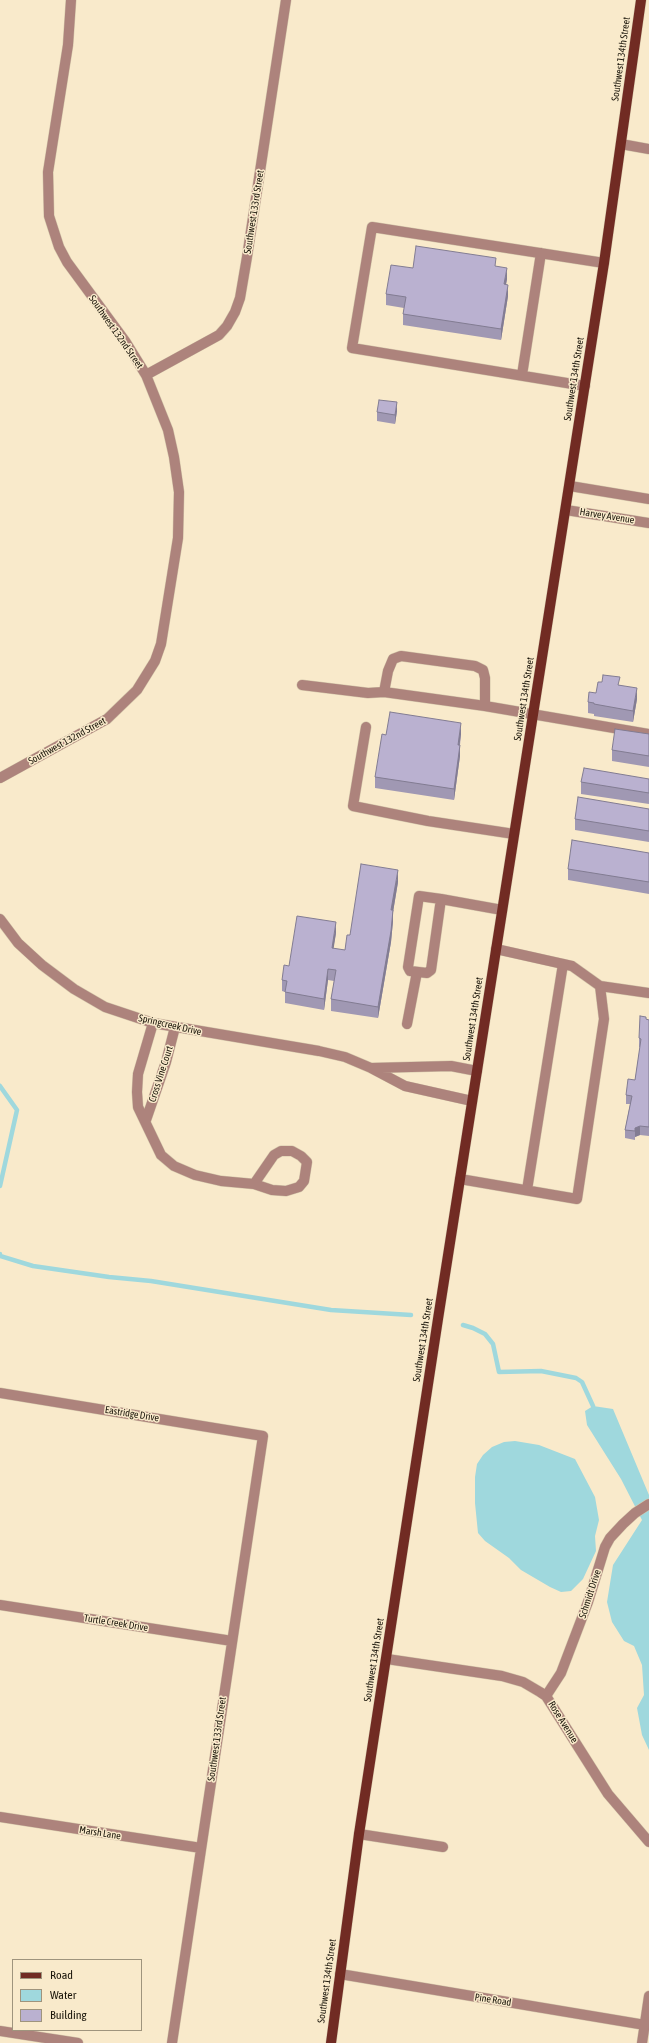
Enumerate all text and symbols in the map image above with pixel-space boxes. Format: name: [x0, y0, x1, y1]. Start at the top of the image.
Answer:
street label: Southwest 134th Street: [609, 16, 633, 102]
street label: Southwest 133rd Street: [241, 169, 267, 255]
street label: Southwest 132nd Street: [86, 293, 146, 371]
street label: Southwest 134th Street: [561, 336, 587, 422]
street label: Harvey Avenue: [579, 506, 635, 526]
street label: Southwest 134th Street: [511, 656, 537, 742]
street label: Southwest 132nd Street: [26, 715, 108, 767]
street label: Southwest 134th Street: [460, 976, 486, 1062]
street label: Springcreek Drive: [137, 1012, 203, 1038]
street label: Cross Vine Court: [146, 1044, 176, 1104]
street label: Southwest 134th Street: [410, 1297, 436, 1383]
street label: Eastridge Drive: [104, 1404, 160, 1424]
street label: Schmidt Drive: [576, 1568, 604, 1620]
street label: Turtle Creek Drive: [83, 1612, 149, 1634]
street label: Southwest 134th Street: [361, 1617, 387, 1703]
street label: Southwest 133rd Street: [205, 1696, 229, 1782]
street label: Rose Avenue: [546, 1699, 580, 1745]
street label: Marsh Lane: [78, 1824, 122, 1842]
street label: Southwest 134th Street: [315, 1938, 339, 2024]
legend: [12, 1959, 142, 2031]
text: Road: [50, 1968, 73, 1982]
text: Water: [50, 1988, 76, 2002]
street label: Pine Road: [474, 1991, 512, 2009]
text: Building: [50, 2008, 87, 2022]

